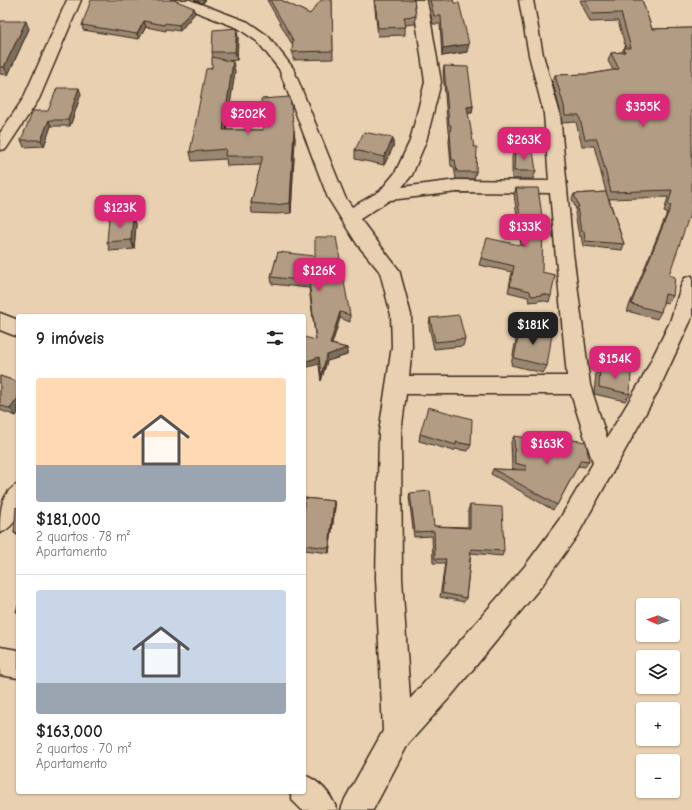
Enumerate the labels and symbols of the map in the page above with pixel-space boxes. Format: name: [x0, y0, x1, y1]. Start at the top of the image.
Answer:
pin: $355K: [615, 94, 671, 128]
pin: $202K: [220, 101, 276, 135]
pin: $263K: [496, 127, 552, 161]
pin: $123K: [92, 195, 148, 229]
pin: $133K: [497, 214, 553, 248]
pin: $126K: [291, 258, 347, 292]
pin: $181K: [505, 312, 561, 346]
pin: $154K: [587, 346, 643, 380]
pin: $163K: [519, 431, 575, 465]
north arrow: [636, 598, 680, 642]

